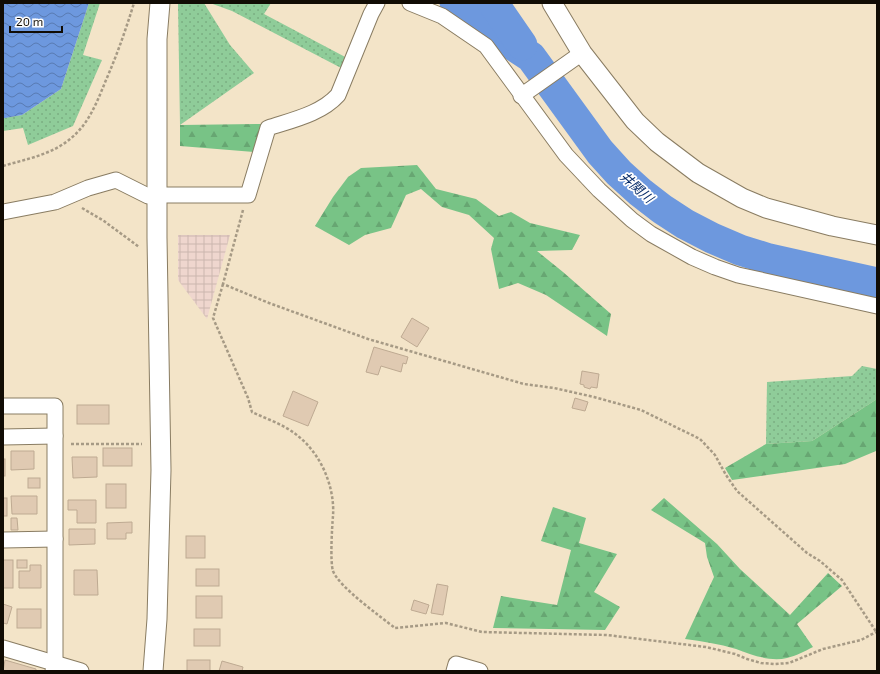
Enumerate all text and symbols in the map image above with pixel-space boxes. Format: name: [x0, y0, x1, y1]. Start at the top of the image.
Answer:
scale bar: [10, 8, 62, 34]
text: 20 m: [16, 14, 43, 28]
water label: 井関川: [617, 168, 658, 207]

